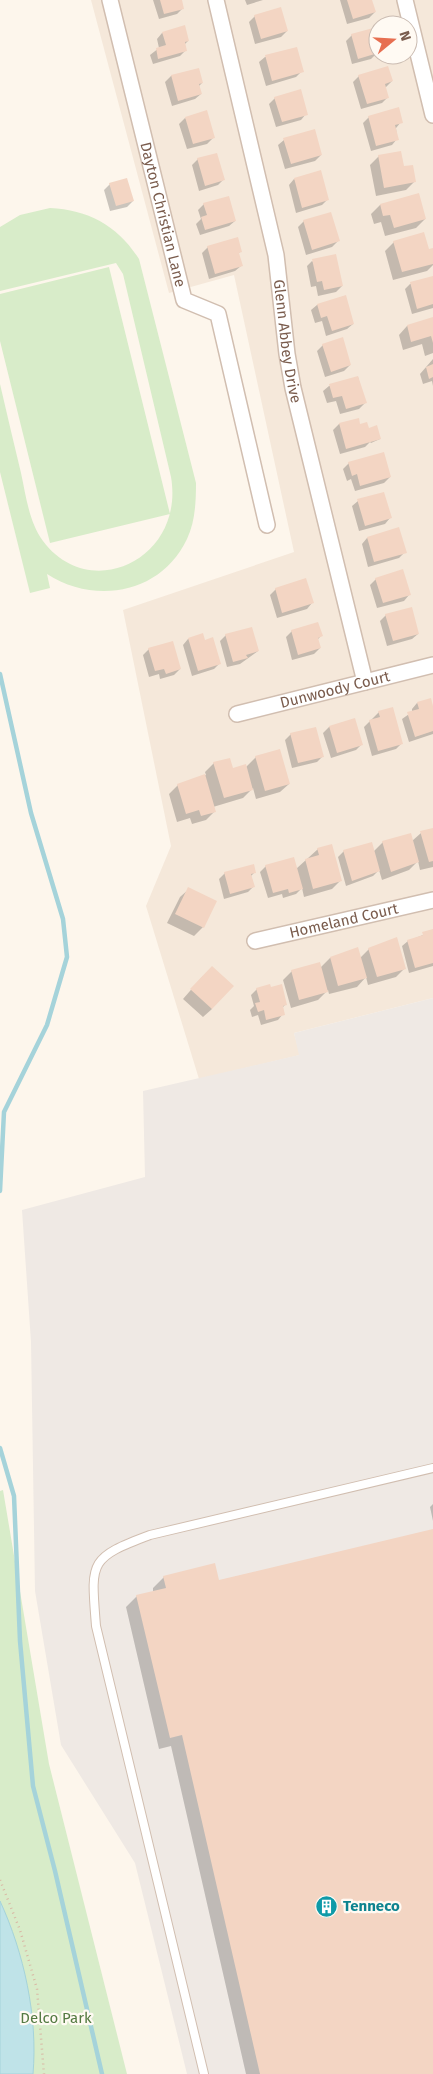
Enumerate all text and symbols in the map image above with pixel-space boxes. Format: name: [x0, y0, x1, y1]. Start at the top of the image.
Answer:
north arrow: [368, 15, 418, 65]
text: N: [395, 29, 414, 43]
street label: Dayton Christian Lane: [136, 140, 189, 289]
street label: Glenn Abbey Drive: [270, 279, 305, 405]
street label: Dunwoody Court: [278, 667, 392, 712]
street label: Homeland Court: [288, 899, 400, 942]
building icon: Tenneco: [315, 1894, 339, 1918]
place label: Tenneco: [343, 1897, 400, 1915]
park label: Delco Park: [20, 2009, 92, 2027]

